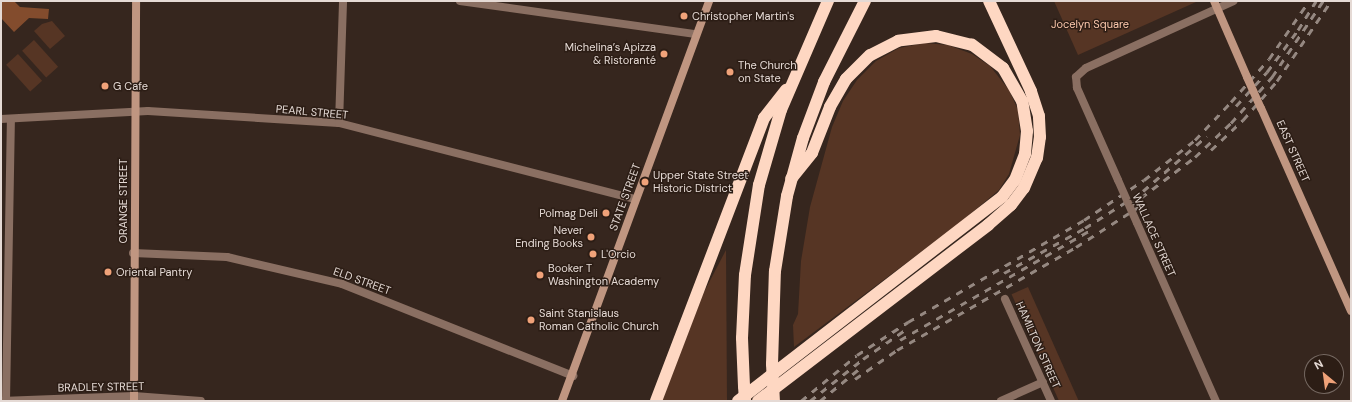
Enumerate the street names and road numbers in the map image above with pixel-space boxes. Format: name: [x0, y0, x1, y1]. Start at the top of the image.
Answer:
street label: PEARL STREET: [275, 102, 349, 122]
street label: EAST STREET: [1273, 118, 1313, 184]
street label: ORANGE STREET: [116, 159, 130, 243]
street label: STATE STREET: [607, 162, 643, 232]
street label: WALLACE STREET: [1130, 191, 1178, 279]
street label: ELD STREET: [332, 265, 392, 297]
street label: HAMILTON STREET: [1013, 300, 1063, 390]
street label: BRADLEY STREET: [57, 380, 145, 394]

